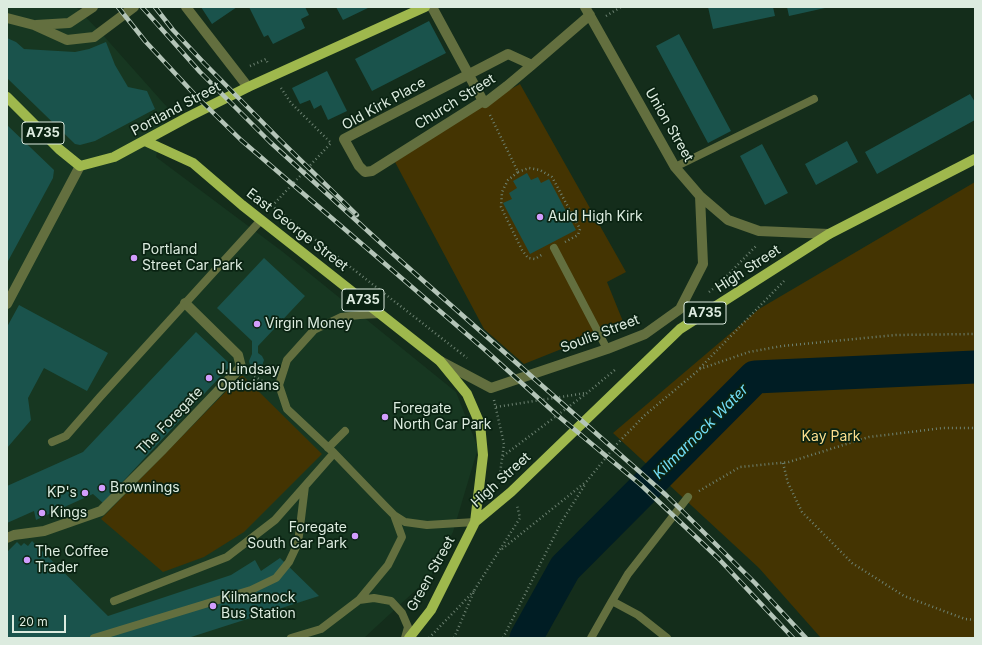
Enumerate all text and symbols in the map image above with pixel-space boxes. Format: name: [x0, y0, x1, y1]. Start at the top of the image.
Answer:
street label: Church Street: [412, 71, 498, 133]
street label: Old Kirk Place: [339, 74, 429, 134]
street label: Portland Street: [128, 78, 224, 140]
street label: Union Street: [641, 85, 697, 165]
road number: A735: [22, 122, 64, 144]
street label: East George Street: [243, 185, 351, 275]
place label: Auld High Kirk: [548, 209, 643, 225]
marker: Auld High Kirk: [535, 212, 545, 222]
place label: Portland Street Car Park: [142, 242, 243, 274]
street label: High Street: [712, 242, 784, 296]
marker: Portland Street Car Park: [129, 253, 139, 263]
road number: A735: [342, 289, 384, 311]
road number: A735: [684, 302, 726, 324]
street label: Soulis Street: [558, 311, 642, 357]
place label: Virgin Money: [265, 316, 352, 332]
marker: Virgin Money: [252, 319, 262, 329]
place label: J.Lindsay Opticians: [217, 362, 280, 394]
marker: J.Lindsay Opticians: [204, 373, 214, 383]
water label: Kilmarnock Water: [650, 381, 752, 483]
street label: The Foregate: [133, 384, 207, 458]
place label: Foregate North Car Park: [393, 401, 491, 434]
marker: Foregate North Car Park: [380, 412, 390, 422]
park label: Kay Park: [802, 429, 860, 445]
street label: High Street: [468, 449, 534, 511]
place label: Brownings: [110, 480, 180, 496]
marker: Brownings: [97, 483, 107, 493]
place label: KP's: [47, 485, 77, 501]
marker: KP's: [80, 488, 90, 498]
place label: Kings: [50, 505, 87, 521]
marker: Kings: [37, 508, 47, 518]
place label: Foregate South Car Park: [247, 520, 347, 552]
marker: Foregate South Car Park: [350, 531, 360, 541]
street label: Green Street: [403, 533, 459, 615]
place label: The Coffee Trader: [35, 544, 109, 576]
marker: The Coffee Trader: [22, 555, 32, 565]
place label: Kilmarnock Bus Station: [221, 590, 296, 622]
marker: Kilmarnock Bus Station: [208, 601, 218, 611]
scale bar: [14, 607, 68, 633]
text: 20 m: [19, 614, 48, 629]

